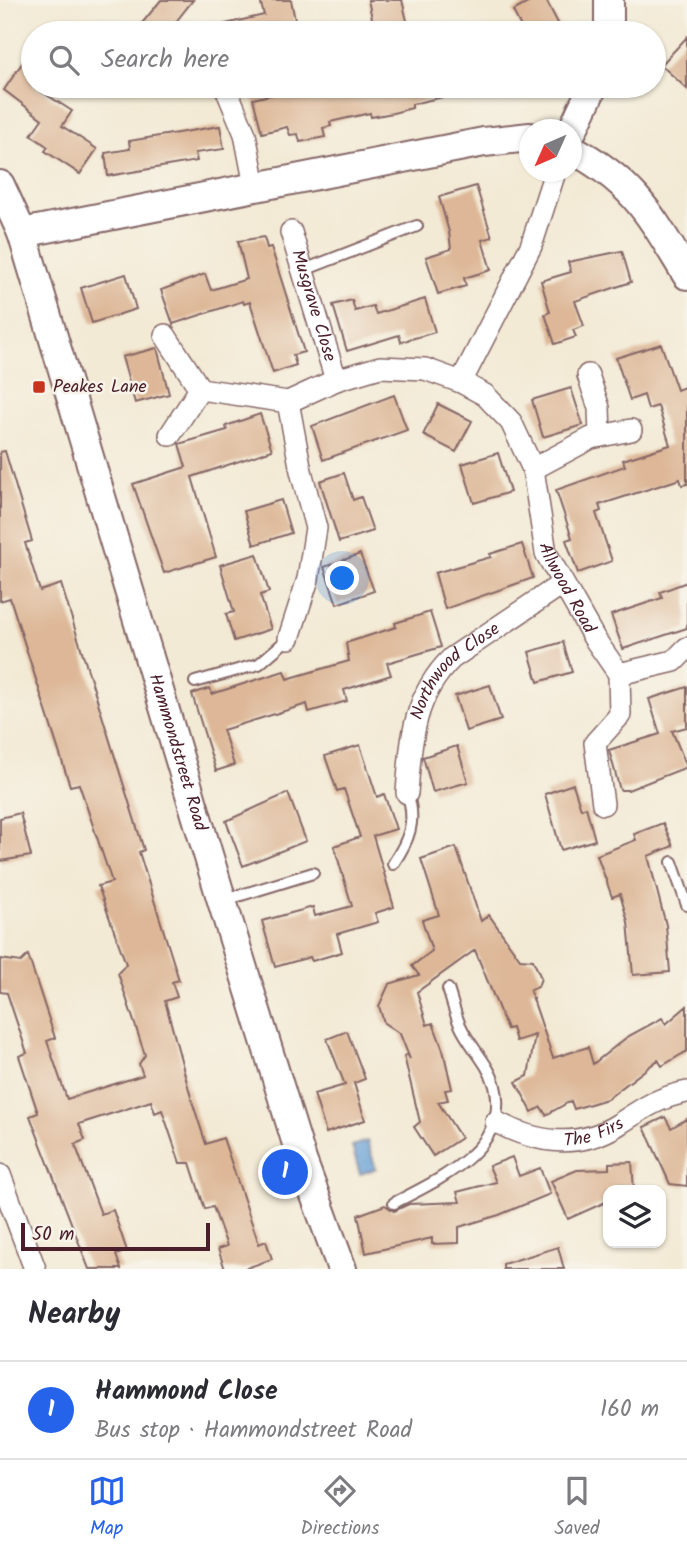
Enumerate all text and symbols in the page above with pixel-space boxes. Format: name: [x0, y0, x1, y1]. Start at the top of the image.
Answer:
search box: [21, 21, 666, 98]
text: Search here: [101, 39, 229, 81]
icon: search: [45, 41, 83, 79]
north arrow: [519, 119, 582, 182]
street label: Musgrave Close: [283, 246, 344, 365]
place label: Peakes Lane: [53, 373, 147, 402]
marker: Peakes Lane: [31, 379, 47, 395]
street label: Allwood Road: [530, 541, 604, 640]
your location: [325, 561, 359, 595]
street label: Northwood Close: [403, 615, 506, 723]
street label: Hammondstreet Road: [140, 670, 215, 836]
street label: The Firs: [563, 1110, 630, 1155]
pin: 1: [262, 1146, 308, 1198]
map controls: [603, 1185, 666, 1248]
button: layers: [603, 1185, 666, 1248]
scale bar: [21, 1220, 210, 1252]
text: 50 m: [32, 1220, 74, 1250]
text: Nearby: [28, 1291, 120, 1339]
text: Hammond Close: [95, 1371, 278, 1413]
text: 1: [48, 1392, 54, 1428]
text: 160 m: [600, 1392, 659, 1428]
text: Bus stop · Hammondstreet Road: [95, 1413, 412, 1449]
tab: Map: [88, 1472, 126, 1544]
tab: Directions: [301, 1472, 379, 1544]
tab: Saved: [554, 1472, 599, 1544]

